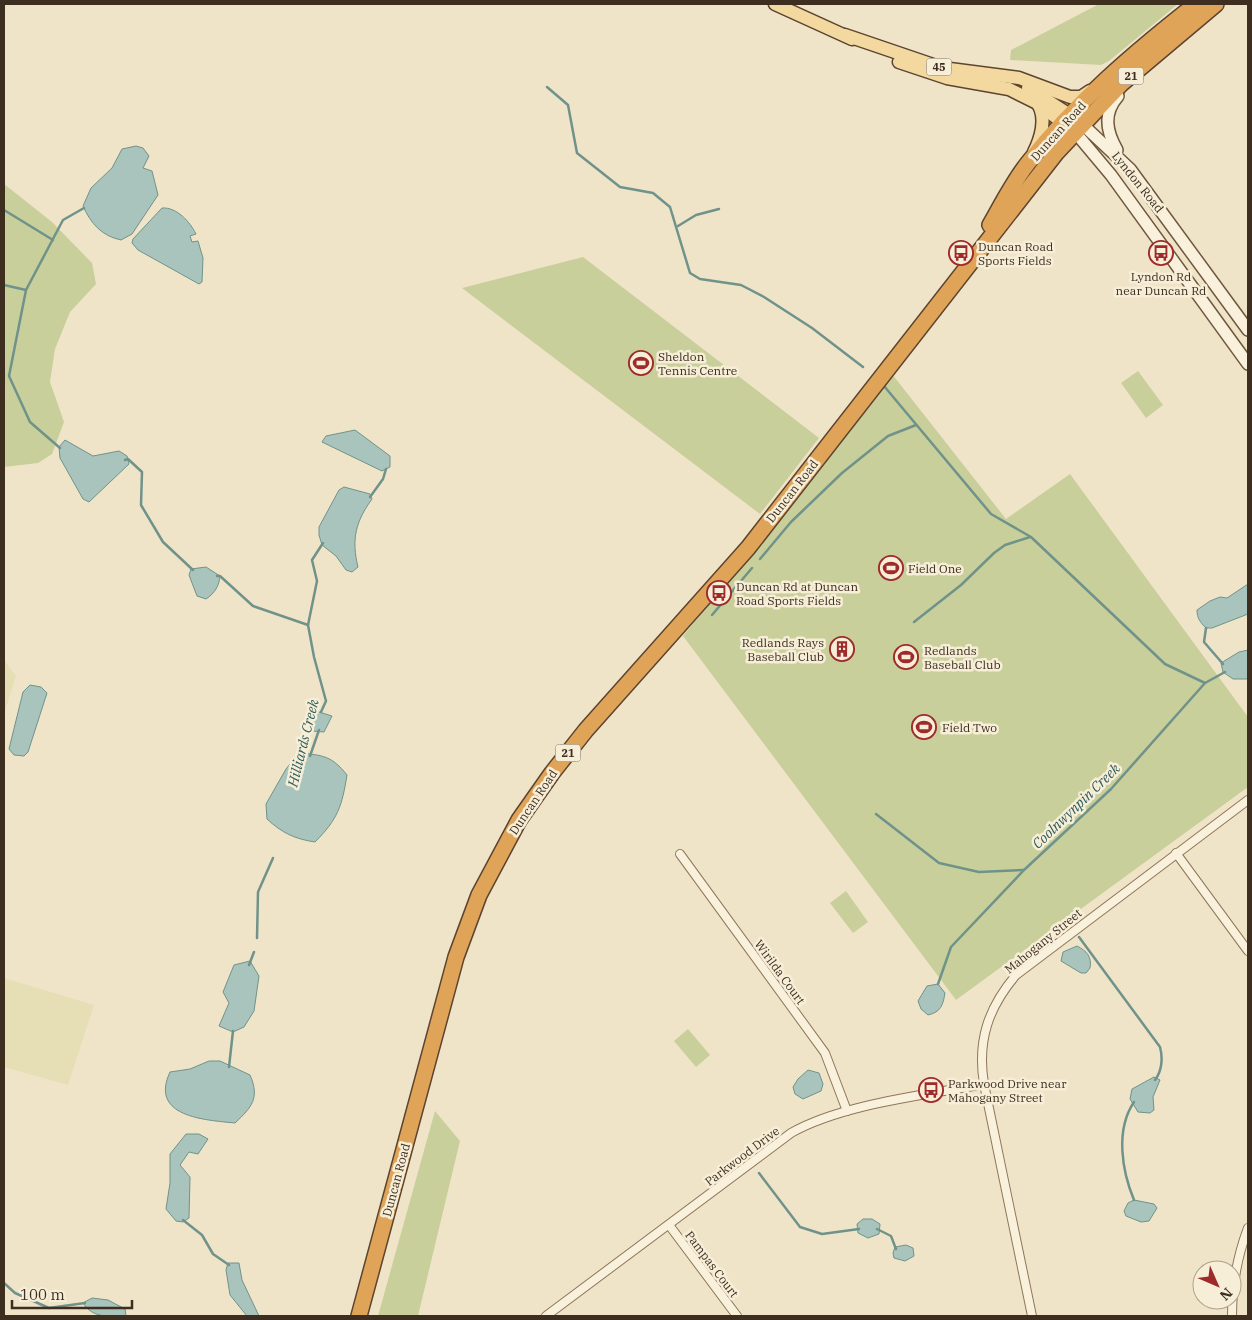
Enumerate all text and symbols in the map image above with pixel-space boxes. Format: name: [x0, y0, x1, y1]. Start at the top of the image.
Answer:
road number: 45: [926, 58, 952, 76]
road number: 21: [1118, 68, 1144, 84]
street label: Duncan Road: [1027, 98, 1089, 164]
street label: Lyndon Road: [1109, 149, 1167, 215]
place label: Duncan Road Sports Fields: [978, 239, 1053, 268]
bus stop icon: Duncan Road Sports Fields: [948, 240, 974, 266]
bus stop icon: Lyndon Rd near Duncan Rd: [1148, 240, 1174, 266]
place label: Lyndon Rd near Duncan Rd: [1116, 269, 1206, 298]
place label: Sheldon Tennis Centre: [658, 349, 737, 378]
sports icon: Sheldon Tennis Centre: [628, 350, 654, 376]
street label: Duncan Road: [763, 457, 821, 525]
sports icon: Field One: [878, 555, 904, 581]
place label: Field One: [908, 561, 962, 576]
place label: Duncan Rd at Duncan Road Sports Fields: [736, 579, 858, 608]
bus stop icon: Duncan Rd at Duncan Road Sports Fields: [706, 580, 732, 606]
place label: Redlands Rays Baseball Club: [742, 635, 824, 664]
building icon: Redlands Rays Baseball Club: [829, 636, 855, 662]
place label: Redlands Baseball Club: [924, 643, 1001, 672]
sports icon: Redlands Baseball Club: [893, 644, 919, 670]
water label: Hilliards Creek: [283, 697, 323, 790]
sports icon: Field Two: [911, 714, 937, 740]
place label: Field Two: [942, 720, 997, 735]
road number: 21: [556, 744, 580, 761]
water label: Coolnwynpin Creek: [1028, 759, 1124, 852]
street label: Duncan Road: [506, 767, 560, 837]
street label: Mahogany Street: [1001, 905, 1085, 977]
street label: Wirilda Court: [752, 937, 808, 1007]
place label: Parkwood Drive near Mahogany Street: [948, 1076, 1067, 1105]
bus stop icon: Parkwood Drive near Mahogany Street: [918, 1077, 944, 1103]
street label: Parkwood Drive: [702, 1123, 782, 1189]
street label: Duncan Road: [379, 1142, 413, 1218]
street label: Pampas Court: [682, 1228, 742, 1300]
north arrow: [1192, 1260, 1242, 1310]
scale bar: [12, 1278, 132, 1310]
text: N: [1216, 1284, 1236, 1304]
text: 100 m: [20, 1285, 65, 1304]

